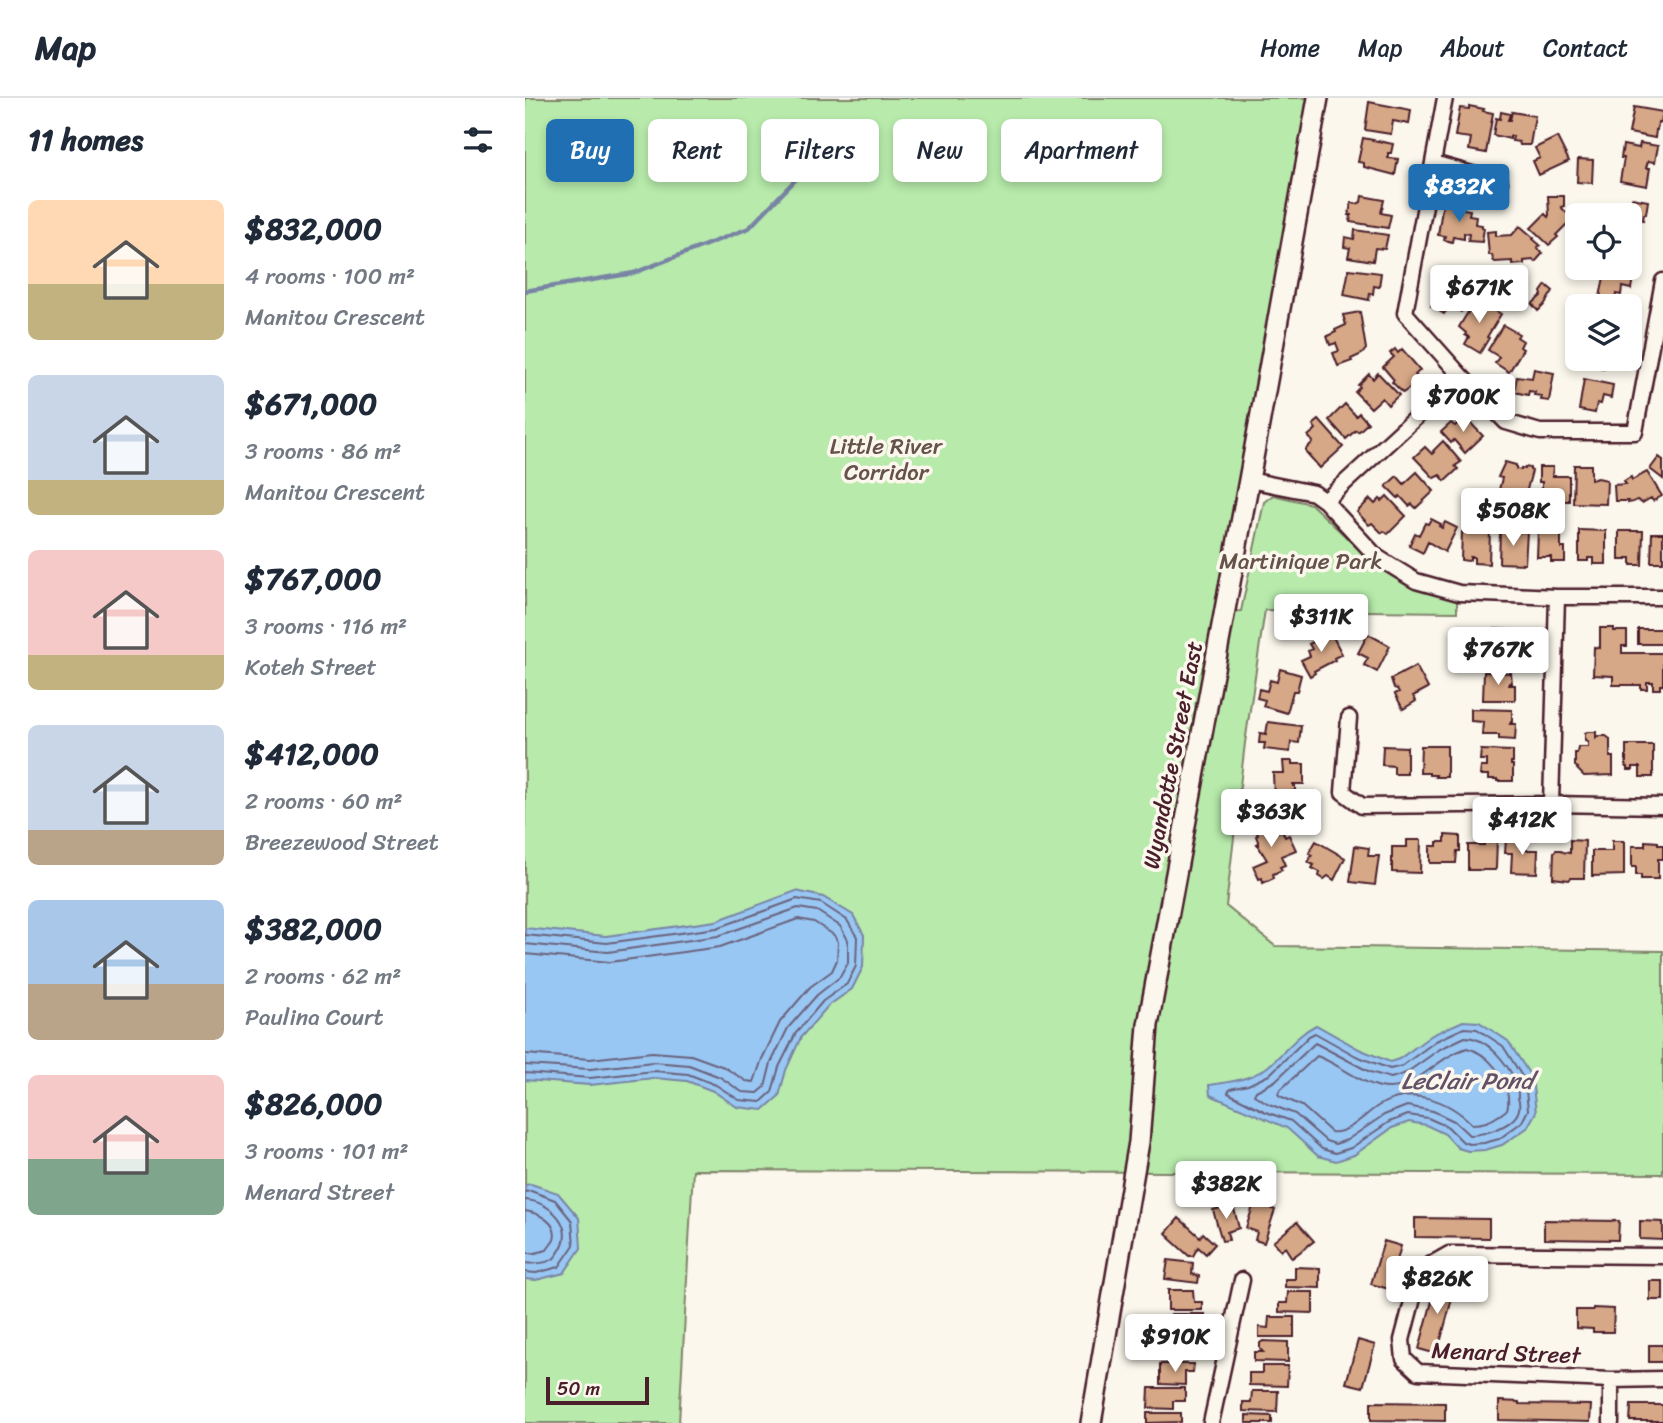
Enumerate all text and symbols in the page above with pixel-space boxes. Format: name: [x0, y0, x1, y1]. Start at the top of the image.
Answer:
text: Map: [35, 19, 96, 77]
text: Home: [1260, 27, 1320, 69]
text: Map: [1358, 27, 1402, 69]
text: About: [1440, 27, 1505, 69]
text: Contact: [1543, 27, 1628, 69]
text: 11 homes: [28, 113, 143, 167]
chip: Buy: [546, 119, 634, 182]
chip: Rent: [648, 119, 747, 182]
chip: Filters: [761, 119, 879, 182]
chip: New: [893, 119, 987, 182]
chip: Apartment: [1001, 119, 1162, 182]
icon: filters: [459, 121, 497, 159]
pin: $832K: [1410, 164, 1508, 224]
text: $832K: [1424, 166, 1494, 207]
text: $832,000: [245, 202, 382, 256]
map controls: [1565, 203, 1642, 371]
button: locate: [1565, 203, 1642, 280]
icon: home: [84, 228, 168, 312]
text: 4 rooms · 100 m²: [245, 256, 415, 297]
pin: $671K: [1430, 266, 1528, 325]
text: $671K: [1446, 267, 1512, 308]
button: layers: [1565, 294, 1642, 371]
text: Manitou Crescent: [245, 297, 425, 338]
pin: $700K: [1414, 374, 1512, 434]
text: $700K: [1427, 376, 1499, 417]
text: $671,000: [245, 377, 377, 431]
icon: home: [84, 403, 168, 487]
park label: Little River Corridor: [830, 426, 944, 493]
text: 3 rooms · 86 m²: [245, 431, 401, 472]
text: Manitou Crescent: [245, 472, 425, 513]
pin: $508K: [1464, 489, 1562, 548]
text: $508K: [1477, 490, 1549, 531]
park label: Martinique Park: [1219, 541, 1383, 582]
text: $767,000: [245, 552, 381, 606]
icon: home: [84, 578, 168, 662]
pin: $311K: [1272, 594, 1370, 654]
text: $311K: [1290, 596, 1352, 637]
text: 3 rooms · 116 m²: [245, 606, 407, 647]
pin: $767K: [1449, 628, 1547, 687]
text: $767K: [1464, 629, 1532, 670]
street label: Wyandotte Street East: [1131, 638, 1215, 872]
text: Koteh Street: [245, 647, 377, 688]
text: $412,000: [245, 727, 379, 781]
icon: home: [84, 753, 168, 837]
text: 2 rooms · 60 m²: [245, 781, 403, 822]
pin: $363K: [1222, 790, 1320, 849]
text: $363K: [1237, 791, 1305, 832]
pin: $412K: [1473, 798, 1571, 857]
text: $412K: [1489, 799, 1555, 840]
text: Breezewood Street: [245, 822, 439, 863]
text: $382,000: [245, 902, 382, 956]
icon: home: [84, 928, 168, 1012]
text: 2 rooms · 62 m²: [245, 956, 401, 997]
text: Paulina Court: [245, 997, 384, 1038]
water label: LeClair Pond: [1401, 1060, 1539, 1102]
text: $826,000: [245, 1077, 383, 1131]
icon: home: [84, 1103, 168, 1187]
text: 3 rooms · 101 m²: [245, 1131, 409, 1172]
pin: $382K: [1177, 1162, 1275, 1221]
text: $382K: [1191, 1163, 1261, 1204]
text: Menard Street: [245, 1172, 394, 1213]
pin: $826K: [1388, 1256, 1486, 1316]
text: $826K: [1402, 1258, 1472, 1299]
pin: $910K: [1126, 1314, 1224, 1374]
text: $910K: [1141, 1316, 1209, 1357]
street label: Menard Street: [1431, 1330, 1583, 1376]
text: 50 m: [557, 1372, 600, 1405]
scale bar: [546, 1374, 649, 1406]

